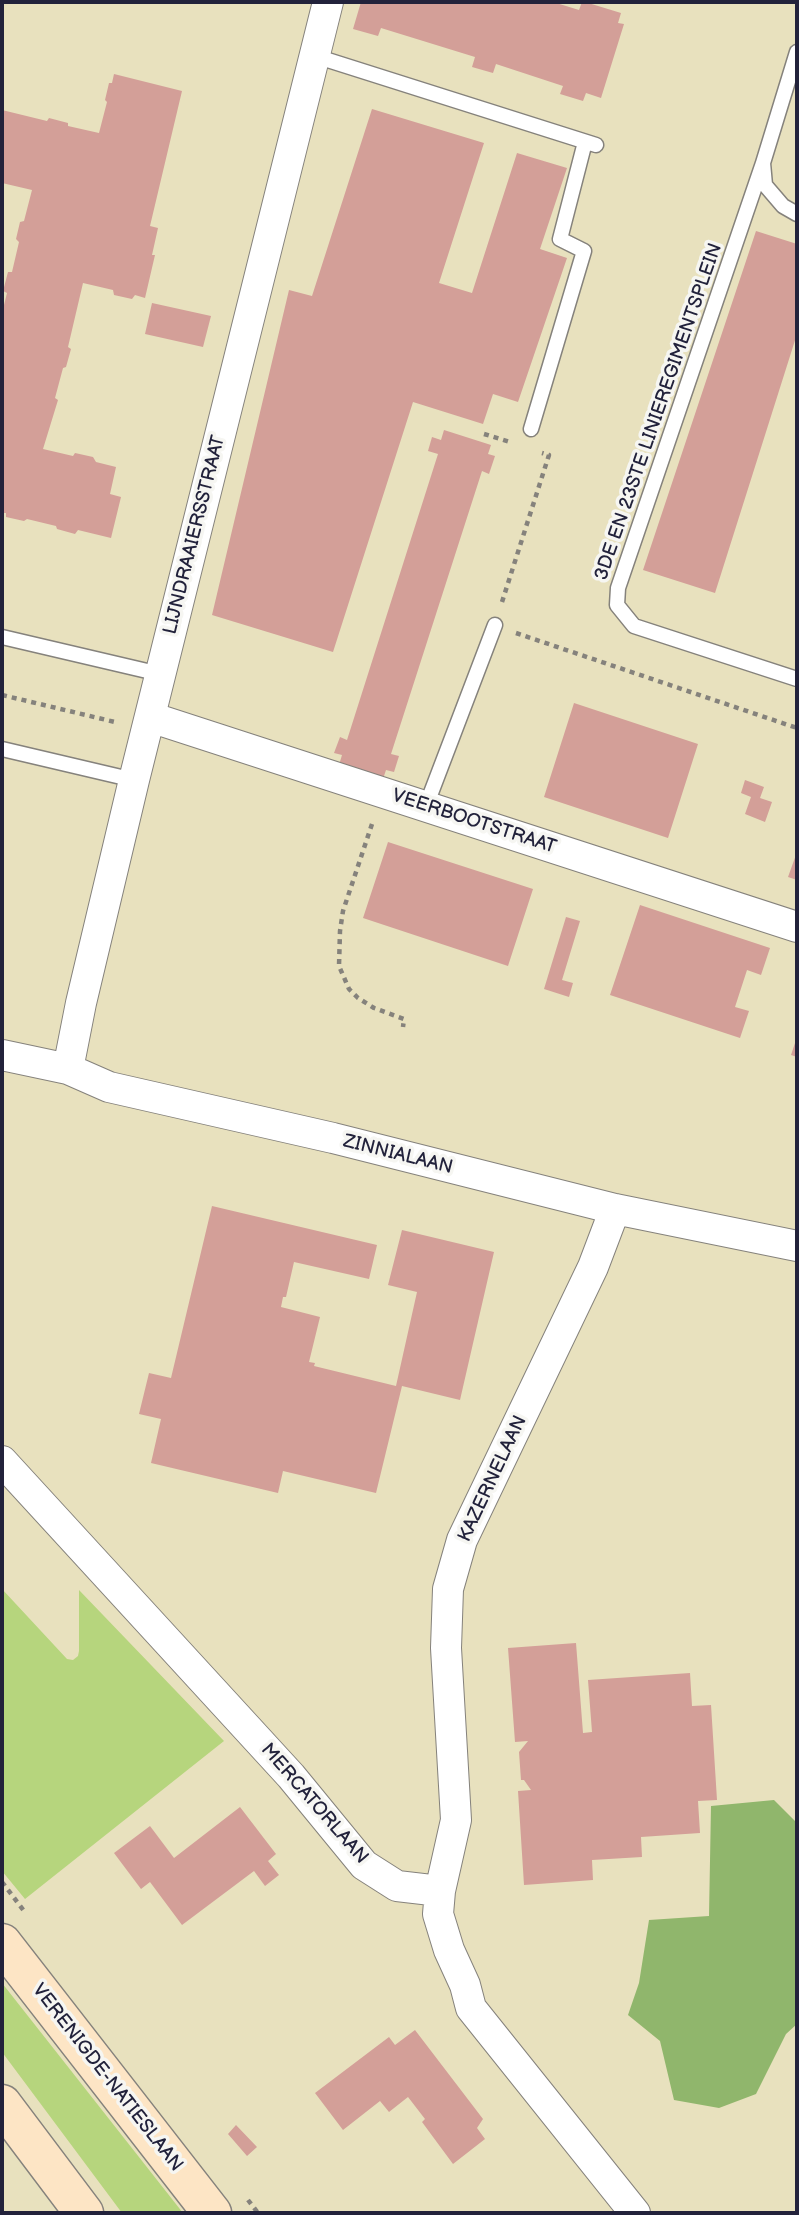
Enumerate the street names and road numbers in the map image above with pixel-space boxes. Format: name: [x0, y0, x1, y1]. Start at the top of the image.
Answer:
street label: 3DE EN 23STE LINIEREGIMENTSPLEIN: [590, 240, 728, 584]
street label: LIJNDRAAIERSSTRAAT: [159, 433, 231, 637]
street label: VEERBOOTSTRAAT: [389, 785, 559, 859]
street label: ZINNIALAAN: [341, 1130, 455, 1180]
street label: KAZERNELAAN: [454, 1412, 532, 1546]
street label: MERCATORLAAN: [255, 1739, 373, 1869]
street label: VERENIGDE-NATIESLAAN: [27, 1980, 187, 2176]

